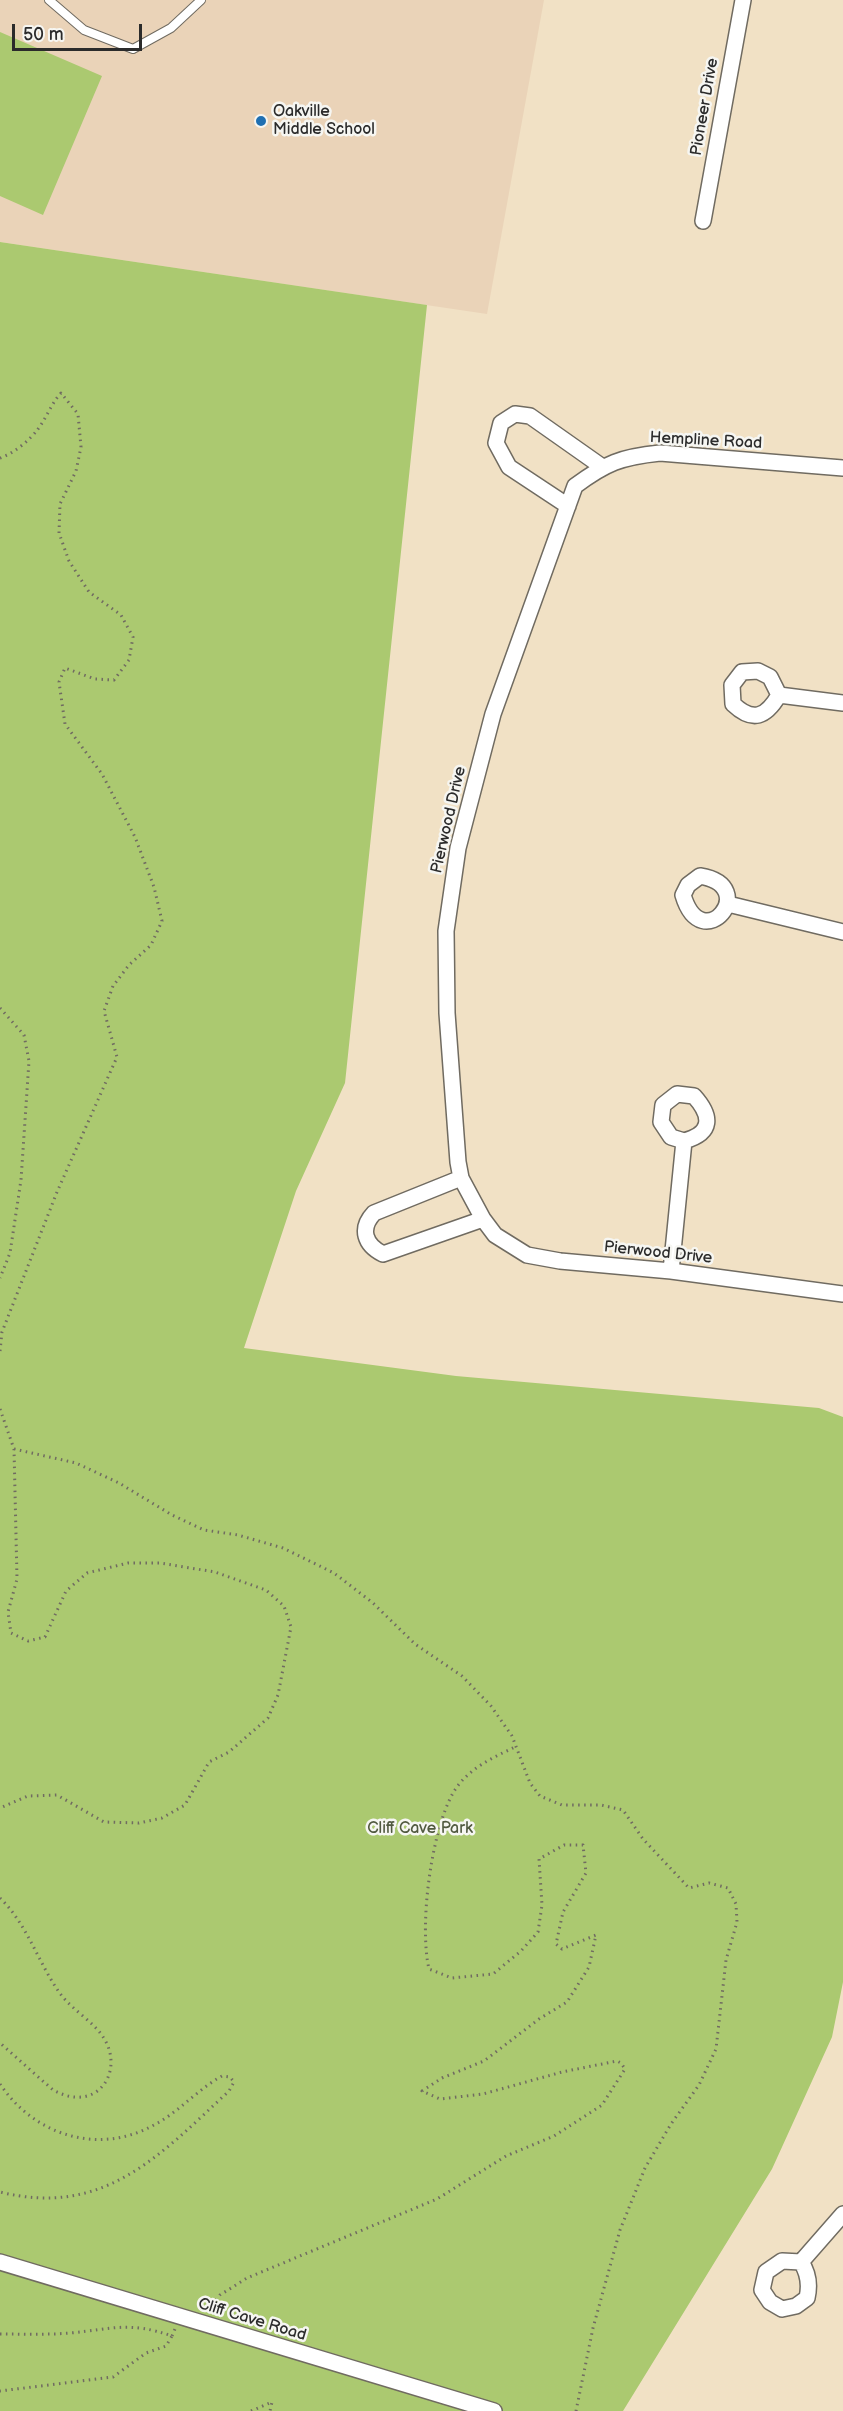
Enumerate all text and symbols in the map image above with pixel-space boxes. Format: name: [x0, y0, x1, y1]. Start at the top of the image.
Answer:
scale bar: [15, 12, 146, 50]
text: 50 m: [23, 24, 64, 45]
street label: Pioneer Drive: [687, 57, 723, 157]
place label: Oakville Middle School: [273, 102, 375, 140]
marker: Oakville Middle School: [254, 114, 268, 128]
street label: Hempline Road: [649, 428, 763, 454]
street label: Pierwood Drive: [427, 765, 471, 875]
street label: Pierwood Drive: [603, 1238, 713, 1268]
park label: Cliff Cave Park: [367, 1819, 473, 1839]
street label: Cliff Cave Road: [196, 2294, 308, 2346]

